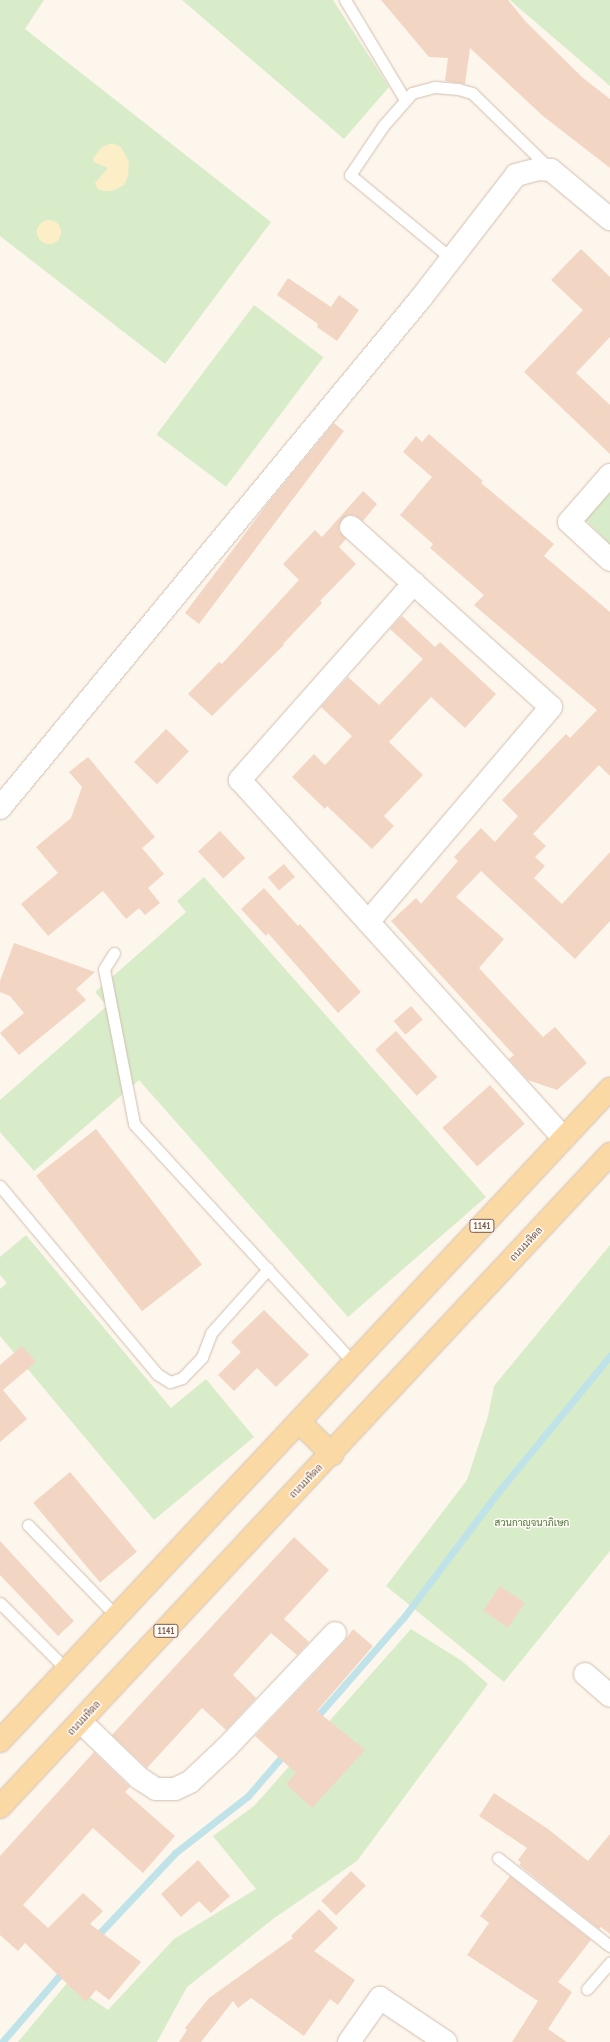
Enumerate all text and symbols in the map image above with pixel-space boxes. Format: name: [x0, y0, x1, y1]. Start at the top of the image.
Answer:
road number: 1141: [469, 1219, 495, 1233]
street label: ถนนมหิดล: [507, 1224, 545, 1264]
street label: ถนนมหิดล: [287, 1461, 325, 1501]
park label: สวนกาญจนาภิเษก: [495, 1517, 569, 1529]
road number: 1141: [153, 1624, 179, 1638]
street label: ถนนมหิดล: [65, 1698, 103, 1738]

